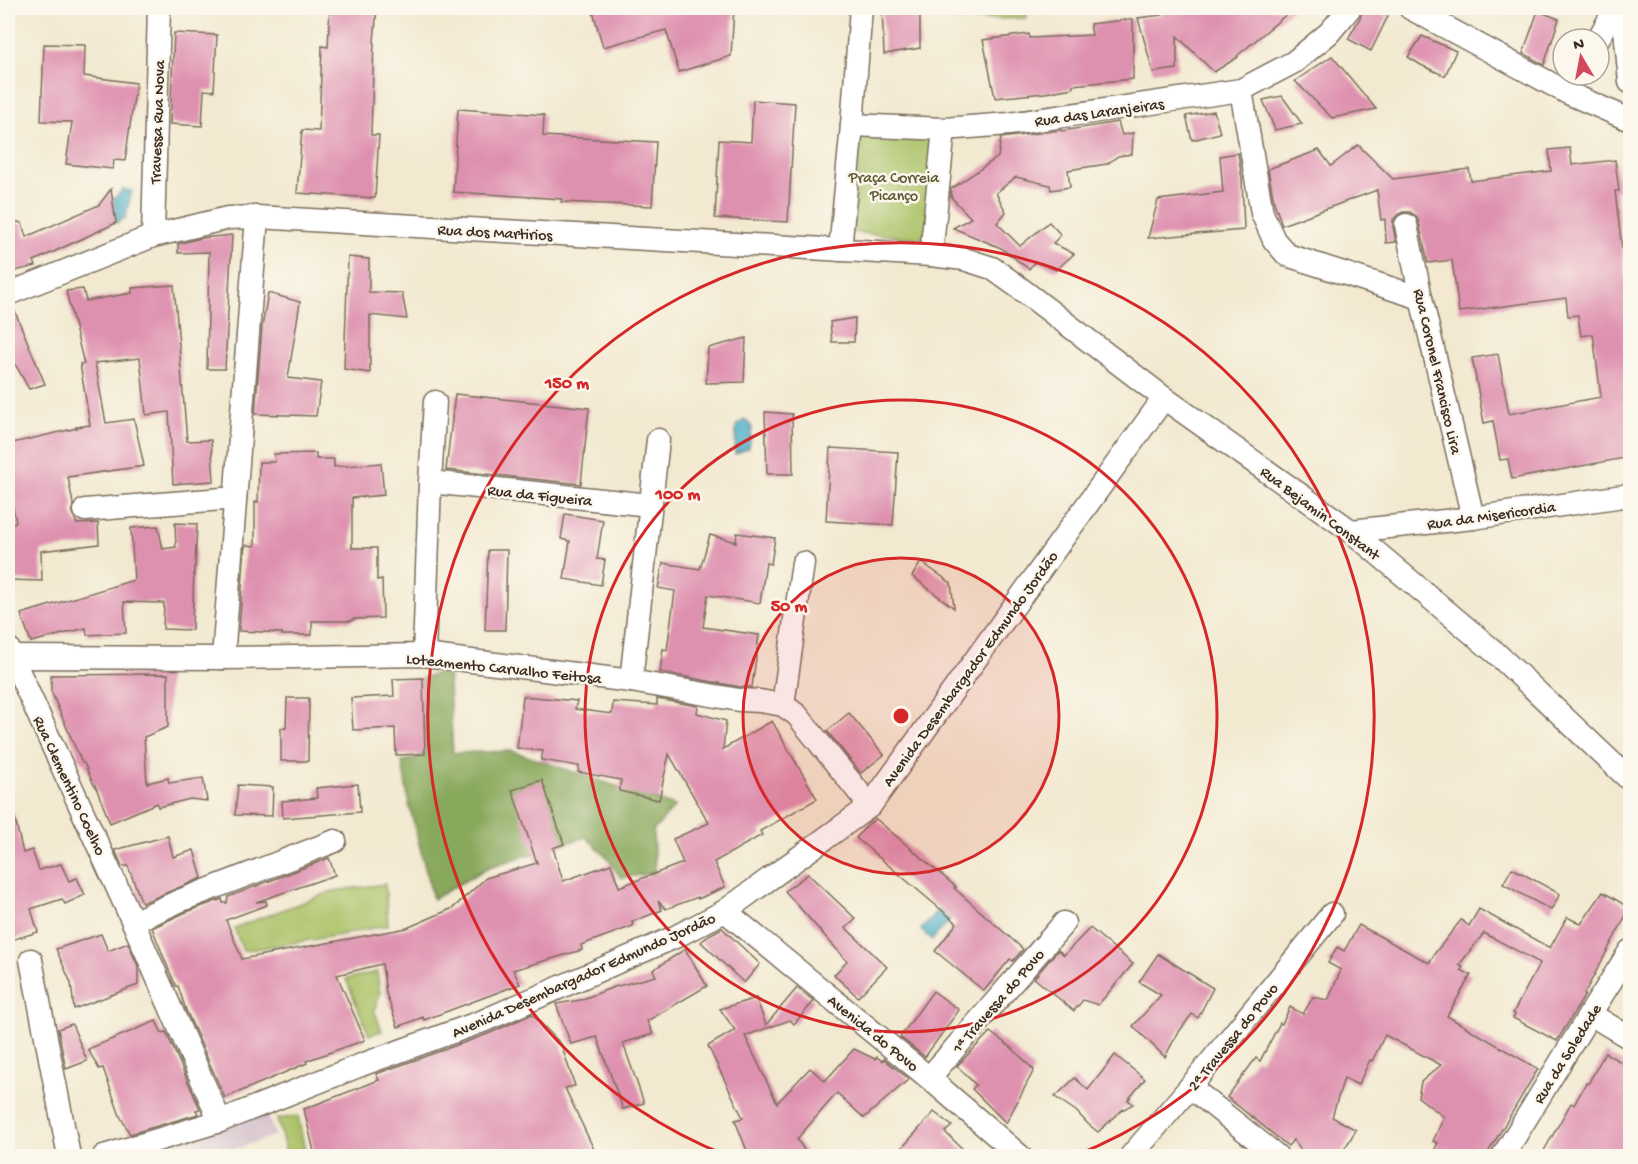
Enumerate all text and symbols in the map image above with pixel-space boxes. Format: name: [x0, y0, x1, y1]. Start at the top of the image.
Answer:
north arrow: [1551, 27, 1611, 87]
text: N: [1572, 35, 1586, 56]
street label: Travessa Rua Nova: [148, 59, 171, 185]
street label: Rua das Laranjeiras: [1034, 96, 1166, 133]
park label: Praça Correia Picanço: [848, 170, 940, 207]
street label: Rua dos Martirios: [437, 222, 554, 247]
street label: Rua Coronel Francisco Lira: [1407, 287, 1464, 457]
text: 150 m: [544, 374, 589, 395]
street label: Rua Bejamin Constant: [1255, 464, 1384, 567]
street label: Rua da Figueira: [486, 483, 594, 513]
text: 100 m: [655, 485, 701, 506]
street label: Rua da Misericordia: [1426, 499, 1558, 536]
street label: Avenida Desembargador Edmundo Jordão: [880, 549, 1064, 792]
text: 50 m: [771, 597, 808, 618]
street label: Loteamento Carvalho Feitosa: [405, 651, 603, 690]
centre of rings: [891, 706, 911, 726]
street label: Rua Clementino Coelho: [27, 714, 108, 859]
street label: Avenida Desembargador Edmundo Jordão: [450, 910, 719, 1044]
street label: 1ª Travessa do Povo: [949, 946, 1050, 1059]
street label: 2ª Travessa do Povo: [1186, 981, 1284, 1096]
street label: Avenida do Povo: [822, 992, 921, 1077]
street label: Rua da Soledade: [1531, 1001, 1608, 1108]

